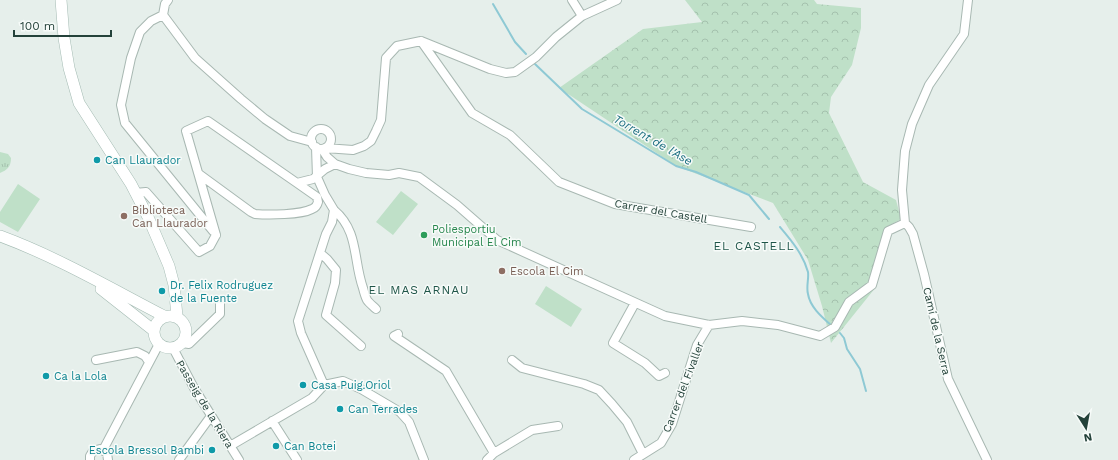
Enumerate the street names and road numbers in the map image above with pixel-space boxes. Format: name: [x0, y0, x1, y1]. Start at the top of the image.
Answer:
street label: Carrer del Castell: [613, 197, 709, 226]
street label: Camí de la Serra: [920, 286, 953, 376]
street label: Carrer del Fivaller: [660, 340, 707, 434]
street label: Passeig de la Riera: [173, 358, 236, 451]

